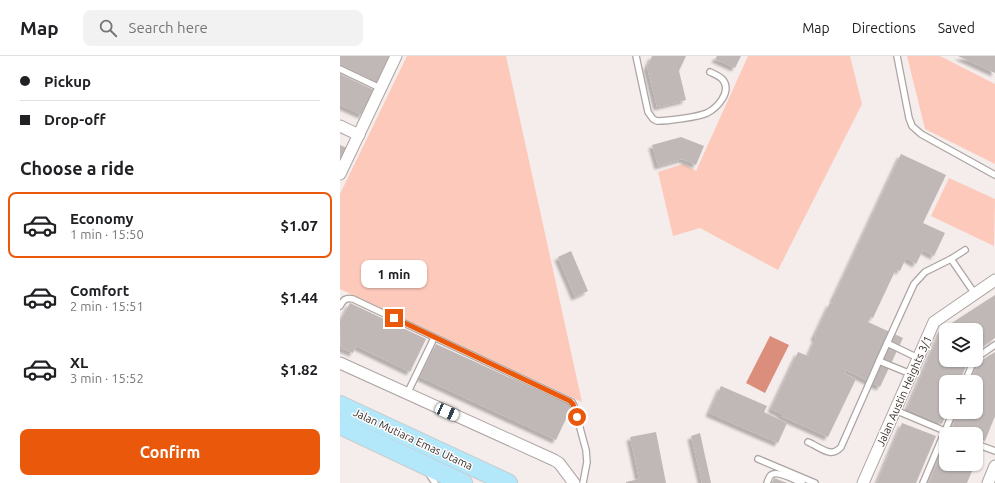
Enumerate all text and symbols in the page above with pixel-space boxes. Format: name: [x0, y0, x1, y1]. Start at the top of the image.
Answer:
search box: [83, 10, 363, 46]
text: Map: [20, 17, 59, 39]
icon: search: [97, 17, 119, 39]
text: Search here: [129, 19, 208, 36]
text: Map: [802, 20, 830, 36]
text: Directions: [852, 20, 916, 36]
text: Saved: [938, 20, 975, 36]
text: Pickup: [44, 73, 91, 90]
text: Drop-off: [44, 111, 106, 128]
text: Choose a ride: [20, 158, 134, 178]
icon: car: [22, 207, 58, 243]
text: Economy: [70, 210, 134, 227]
text: $1.07: [280, 217, 318, 234]
text: 1 min · 15:50: [70, 227, 144, 241]
callout: 1 min: [361, 260, 427, 288]
text: 1 min: [378, 267, 410, 281]
icon: car: [22, 279, 58, 315]
text: Comfort: [70, 282, 129, 299]
text: $1.44: [280, 289, 318, 306]
text: 2 min · 15:51: [70, 299, 144, 313]
route end: [385, 309, 403, 327]
map controls: [939, 323, 983, 471]
button: layers: [939, 323, 983, 367]
street label: Jalan Austin Heights 3/1: [874, 334, 934, 448]
icon: car: [22, 351, 58, 387]
text: XL: [70, 354, 88, 371]
text: $1.82: [280, 361, 318, 378]
text: 3 min · 15:52: [70, 371, 144, 385]
button: +: [939, 375, 983, 419]
car: [434, 402, 460, 422]
street label: Jalan Mutiara Emas Utama: [351, 406, 475, 472]
route start: [568, 408, 586, 426]
button: −: [939, 427, 983, 471]
button: Confirm: [20, 429, 320, 475]

